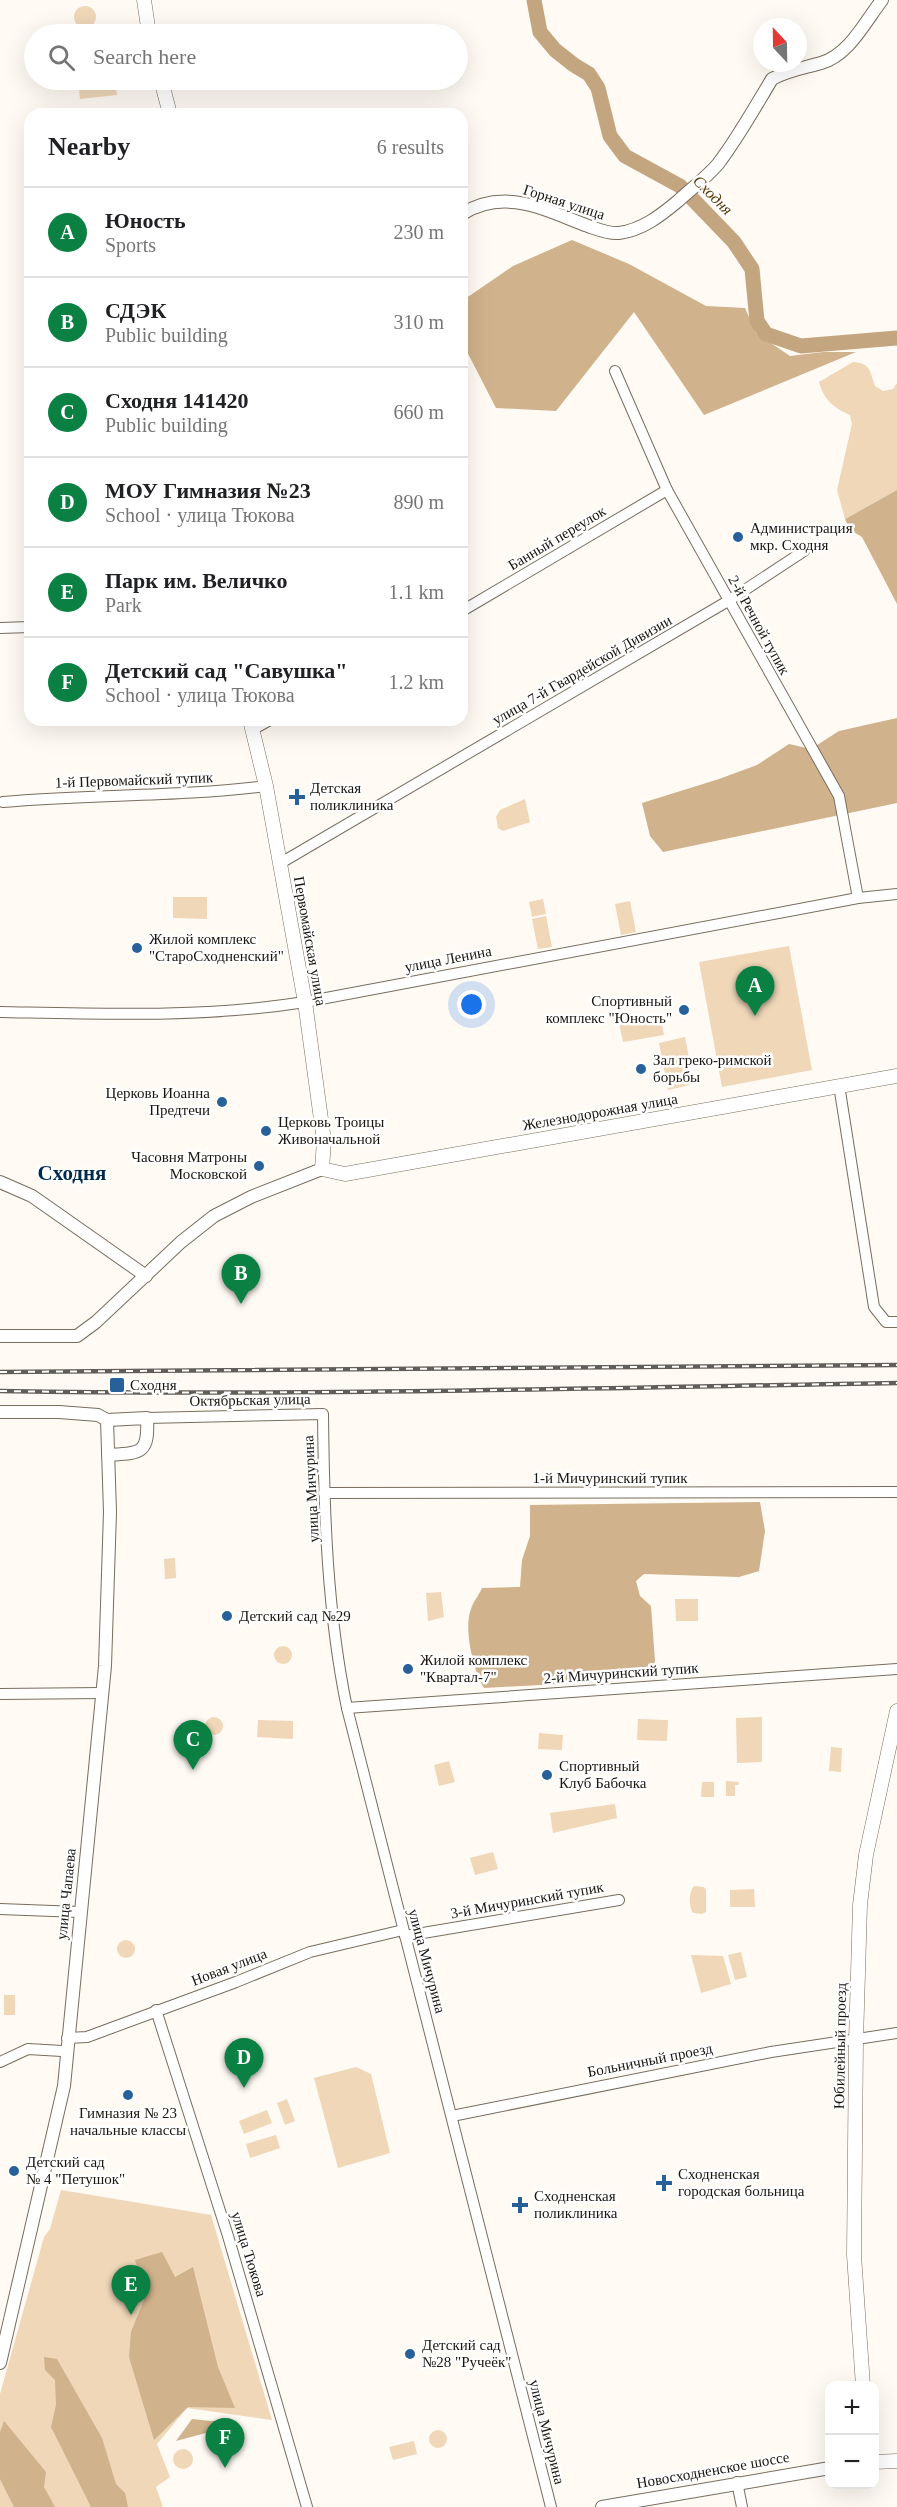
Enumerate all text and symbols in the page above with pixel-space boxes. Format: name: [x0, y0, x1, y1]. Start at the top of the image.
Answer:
north arrow: [753, 18, 807, 72]
search box: [24, 24, 468, 90]
icon: search: [45, 41, 78, 74]
text: Search here: [93, 44, 196, 69]
text: Nearby: [48, 132, 130, 161]
text: 6 results: [377, 136, 444, 158]
water label: Сходня: [690, 172, 736, 218]
street label: Горная улица: [521, 181, 607, 223]
text: Юность: [105, 208, 186, 233]
text: A: [60, 221, 75, 243]
text: 230 m: [393, 221, 444, 243]
text: Sports: [105, 234, 156, 256]
text: СДЭК: [105, 298, 166, 323]
text: B: [61, 311, 74, 333]
text: 310 m: [393, 311, 444, 333]
text: Public building: [105, 324, 228, 346]
text: Сходня 141420: [105, 388, 249, 413]
text: C: [60, 401, 75, 423]
text: 660 m: [393, 401, 444, 423]
text: Public building: [105, 414, 228, 436]
text: МОУ Гимназия №23: [105, 478, 311, 503]
text: D: [60, 491, 75, 513]
text: 890 m: [393, 491, 444, 513]
street label: Банный переулок: [505, 502, 609, 573]
text: School · улица Тюкова: [105, 504, 295, 526]
place label: Администрация мкр. Сходня: [750, 520, 853, 553]
marker: Администрация мкр. Сходня: [731, 530, 745, 544]
text: Парк им. Величко: [105, 568, 287, 593]
street label: 2-й Речной тупик: [725, 573, 793, 678]
text: E: [61, 581, 74, 603]
text: 1.1 km: [388, 581, 444, 603]
text: Park: [105, 594, 142, 616]
street label: улица 7-й Гвардейской Дивизии: [490, 612, 674, 728]
text: Детский сад "Савушка": [105, 658, 348, 683]
text: F: [61, 671, 74, 693]
text: 1.2 km: [388, 671, 444, 693]
text: School · улица Тюкова: [105, 684, 295, 706]
street label: 1-й Первомайский тупик: [55, 769, 214, 791]
place label: Детская поликлиника: [310, 780, 394, 813]
marker: Детская поликлиника: [288, 788, 306, 806]
street label: Первомайская улица: [291, 875, 329, 1007]
place label: Жилой комплекс "СтароСходненский": [149, 931, 284, 964]
marker: Жилой комплекс "СтароСходненский": [130, 941, 144, 955]
street label: улица Ленина: [403, 943, 493, 975]
pin: A: [736, 966, 774, 1016]
your location: [457, 990, 486, 1019]
place label: Спортивный комплекс "Юность": [546, 993, 672, 1026]
marker: Спортивный комплекс "Юность": [677, 1003, 691, 1017]
place label: Зал греко-римской борьбы: [653, 1052, 772, 1085]
marker: Зал греко-римской борьбы: [634, 1062, 648, 1076]
place label: Церковь Иоанна Предтечи: [106, 1085, 210, 1118]
street label: Железнодорожная улица: [521, 1090, 679, 1134]
marker: Церковь Иоанна Предтечи: [215, 1095, 229, 1109]
place label: Церковь Троицы Живоначальной: [278, 1114, 384, 1147]
marker: Церковь Троицы Живоначальной: [259, 1124, 273, 1138]
place label: Часовня Матроны Московской: [131, 1149, 247, 1182]
marker: Часовня Матроны Московской: [252, 1159, 266, 1173]
district label: Сходня: [38, 1161, 106, 1185]
pin: B: [222, 1254, 260, 1304]
marker: Сходня: [108, 1376, 126, 1394]
place label: Сходня: [130, 1377, 177, 1393]
street label: Октябрьская улица: [189, 1391, 311, 1409]
street label: улица Мичурина: [300, 1435, 322, 1543]
street label: 1-й Мичуринский тупик: [532, 1470, 688, 1486]
place label: Детский сад №29: [239, 1608, 351, 1624]
marker: Детский сад №29: [220, 1609, 234, 1623]
place label: Жилой комплекс "Квартал-7": [420, 1652, 528, 1685]
street label: 2-й Мичуринский тупик: [543, 1660, 700, 1686]
marker: Жилой комплекс "Квартал-7": [401, 1662, 415, 1676]
pin: C: [174, 1720, 212, 1770]
place label: Спортивный Клуб Бабочка: [559, 1758, 647, 1791]
marker: Спортивный Клуб Бабочка: [540, 1768, 554, 1782]
street label: улица Чапаева: [53, 1847, 79, 1941]
street label: 3-й Мичуринский тупик: [449, 1879, 606, 1921]
street label: улица Мичурина: [405, 1907, 449, 2015]
street label: Новая улица: [189, 1945, 269, 1989]
street label: Юбилейный проезд: [831, 1982, 849, 2109]
pin: D: [224, 2038, 264, 2088]
street label: Больничный проезд: [586, 2040, 714, 2080]
marker: Гимназия № 23 начальные классы: [121, 2088, 135, 2102]
place label: Гимназия № 23 начальные классы: [70, 2105, 186, 2138]
place label: Детский сад № 4 "Петушок": [26, 2154, 125, 2187]
marker: Детский сад № 4 "Петушок": [7, 2164, 21, 2178]
place label: Сходненская городская больница: [678, 2166, 805, 2199]
marker: Сходненская городская больница: [655, 2174, 673, 2192]
place label: Сходненская поликлиника: [534, 2188, 618, 2221]
marker: Сходненская поликлиника: [511, 2196, 529, 2214]
street label: улица Тюкова: [228, 2210, 270, 2299]
pin: E: [112, 2266, 150, 2315]
place label: Детский сад №28 "Ручеёк": [422, 2337, 511, 2370]
marker: Детский сад №28 "Ручеёк": [403, 2347, 417, 2361]
street label: улица Мичурина: [526, 2378, 568, 2486]
map controls: [825, 2381, 879, 2489]
button: +: [825, 2381, 879, 2435]
pin: F: [206, 2418, 244, 2468]
button: −: [825, 2435, 879, 2489]
street label: Новосходненское шоссе: [635, 2449, 791, 2491]

